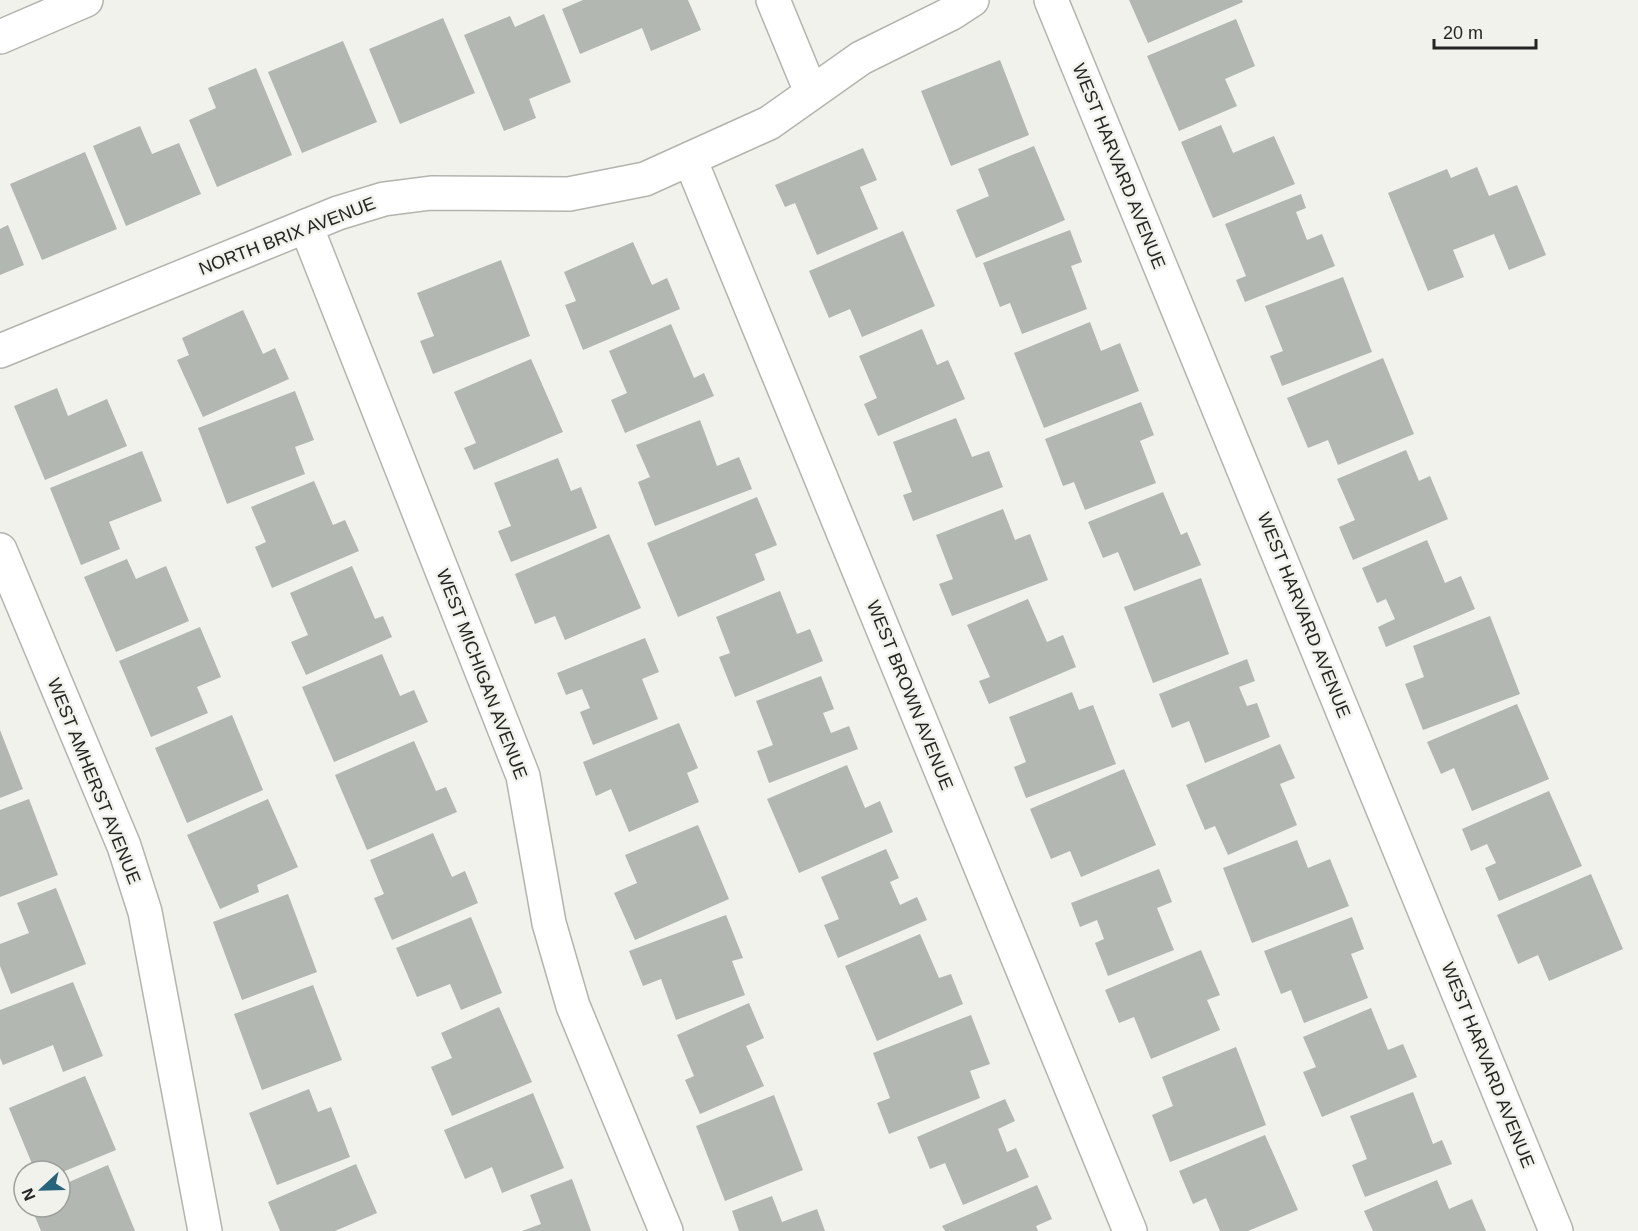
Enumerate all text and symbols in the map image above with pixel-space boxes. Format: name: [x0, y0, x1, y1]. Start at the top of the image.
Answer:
scale bar: [1434, 12, 1536, 50]
text: 20 m: [1443, 23, 1483, 43]
street label: WEST HARVARD AVENUE: [1069, 60, 1169, 272]
street label: NORTH BRIX AVENUE: [196, 193, 378, 279]
street label: WEST HARVARD AVENUE: [1254, 509, 1354, 721]
street label: WEST MICHIGAN AVENUE: [433, 566, 531, 782]
street label: WEST BROWN AVENUE: [863, 597, 957, 793]
street label: WEST AMHERST AVENUE: [44, 675, 144, 887]
street label: WEST HARVARD AVENUE: [1438, 959, 1538, 1171]
north arrow: [12, 1159, 72, 1219]
text: N: [19, 1186, 39, 1203]

